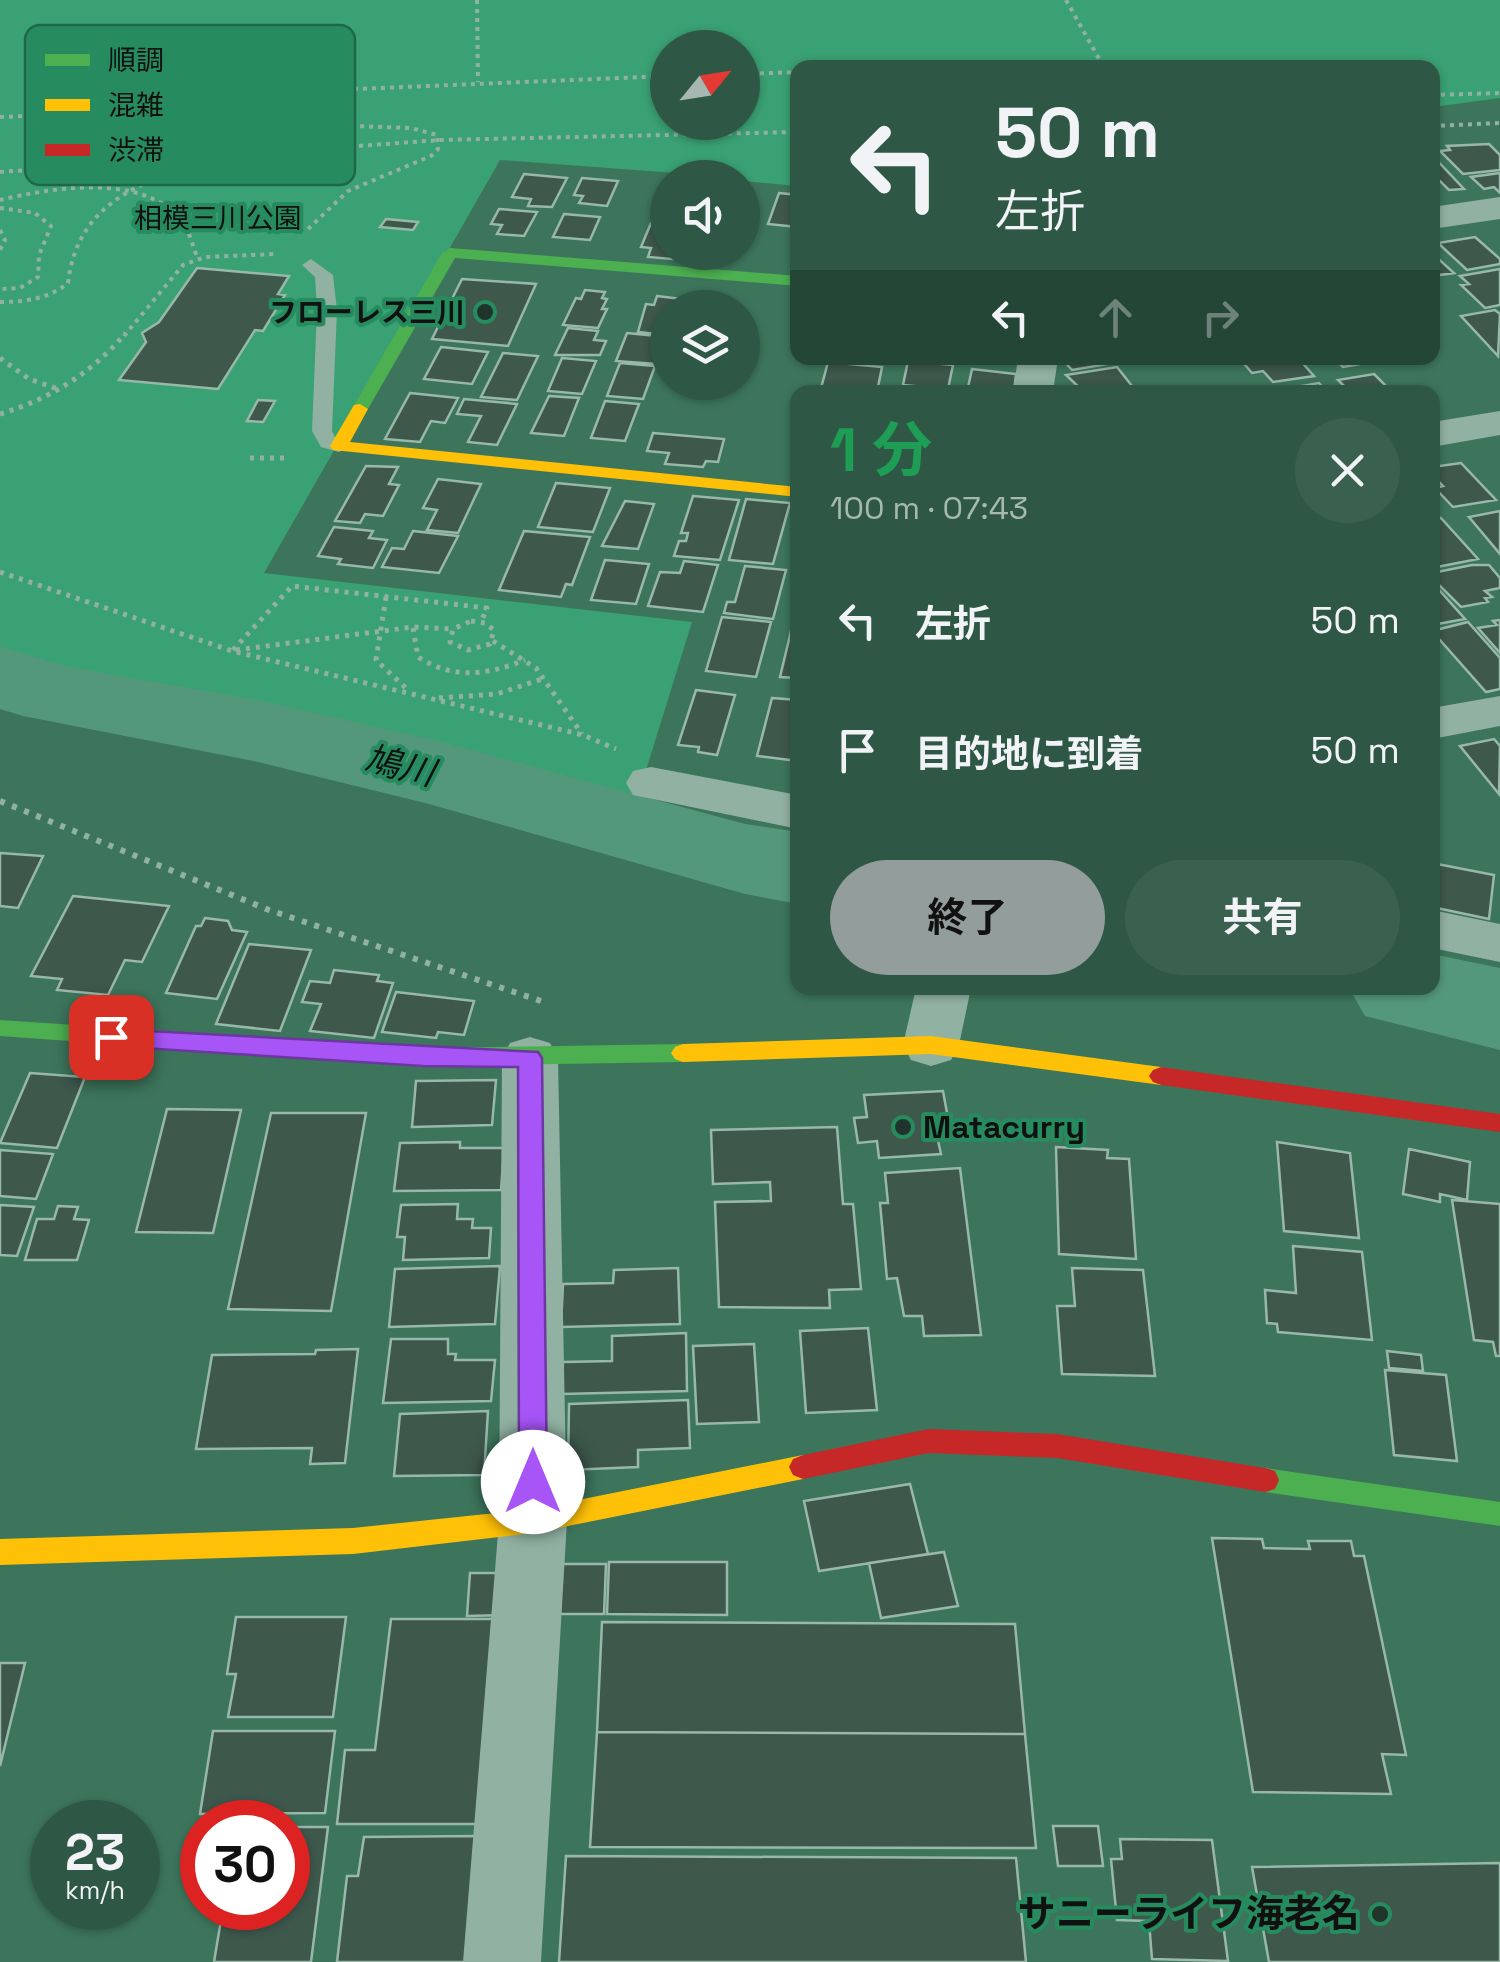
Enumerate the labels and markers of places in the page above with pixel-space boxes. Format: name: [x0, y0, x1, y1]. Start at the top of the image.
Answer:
place label: フローレス三川: [269, 294, 465, 330]
marker: フローレス三川: [474, 301, 496, 323]
pin: [69, 995, 154, 1080]
place label: Matacurry: [923, 1107, 1085, 1147]
marker: Matacurry: [892, 1116, 914, 1138]
place label: サニーライフ海老名: [1018, 1890, 1360, 1938]
marker: サニーライフ海老名: [1369, 1903, 1391, 1925]

